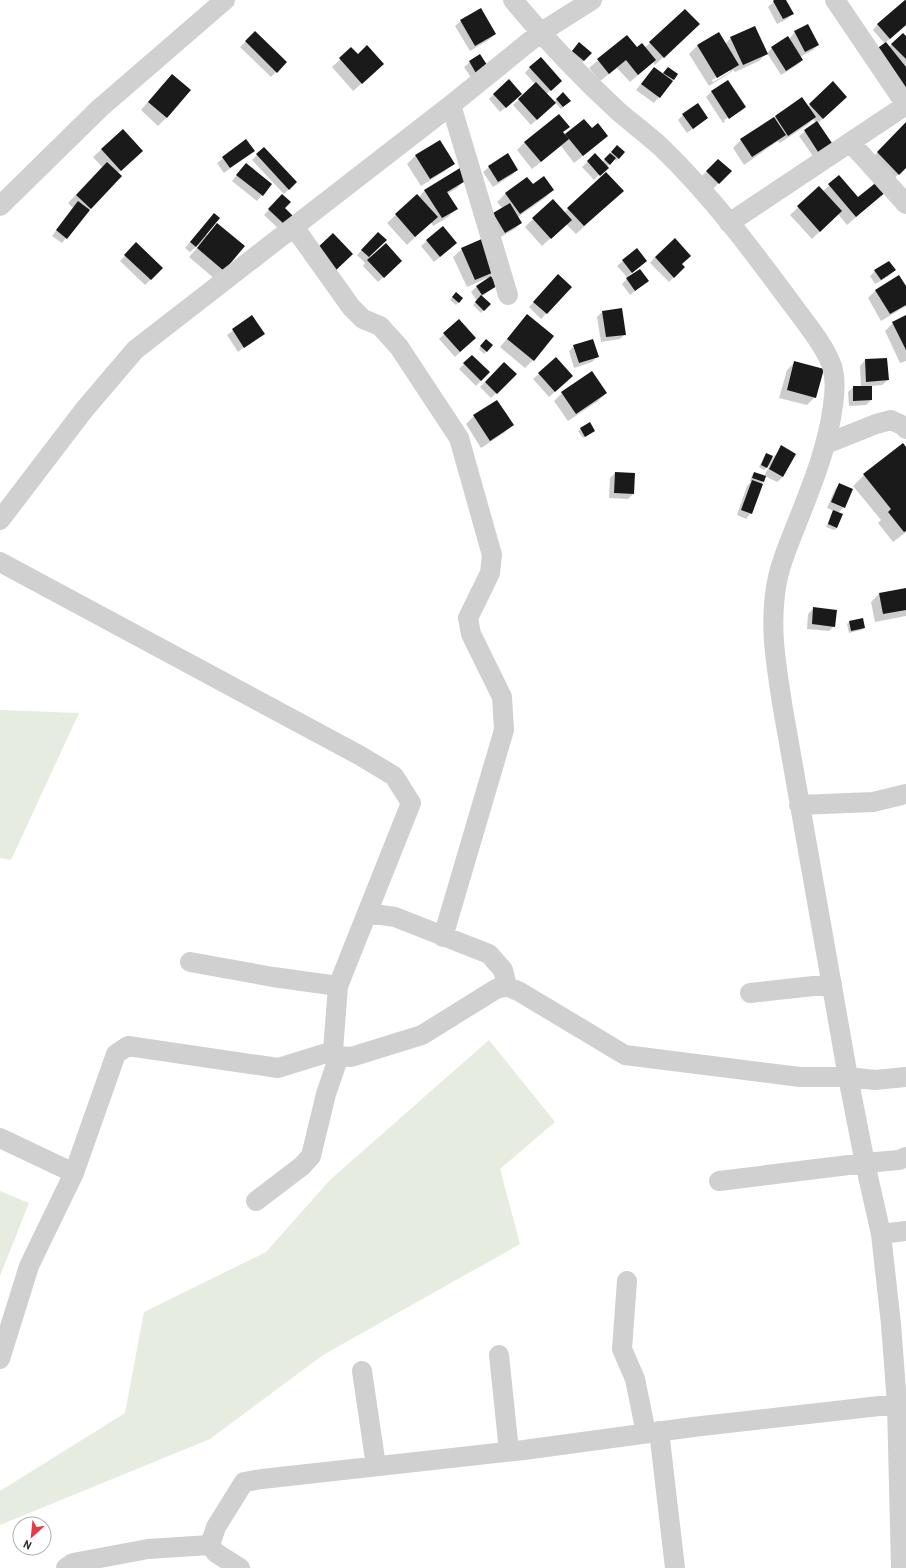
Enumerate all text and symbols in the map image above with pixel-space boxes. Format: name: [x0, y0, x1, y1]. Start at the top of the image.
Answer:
north arrow: [12, 1516, 52, 1556]
text: N: [21, 1538, 33, 1553]

